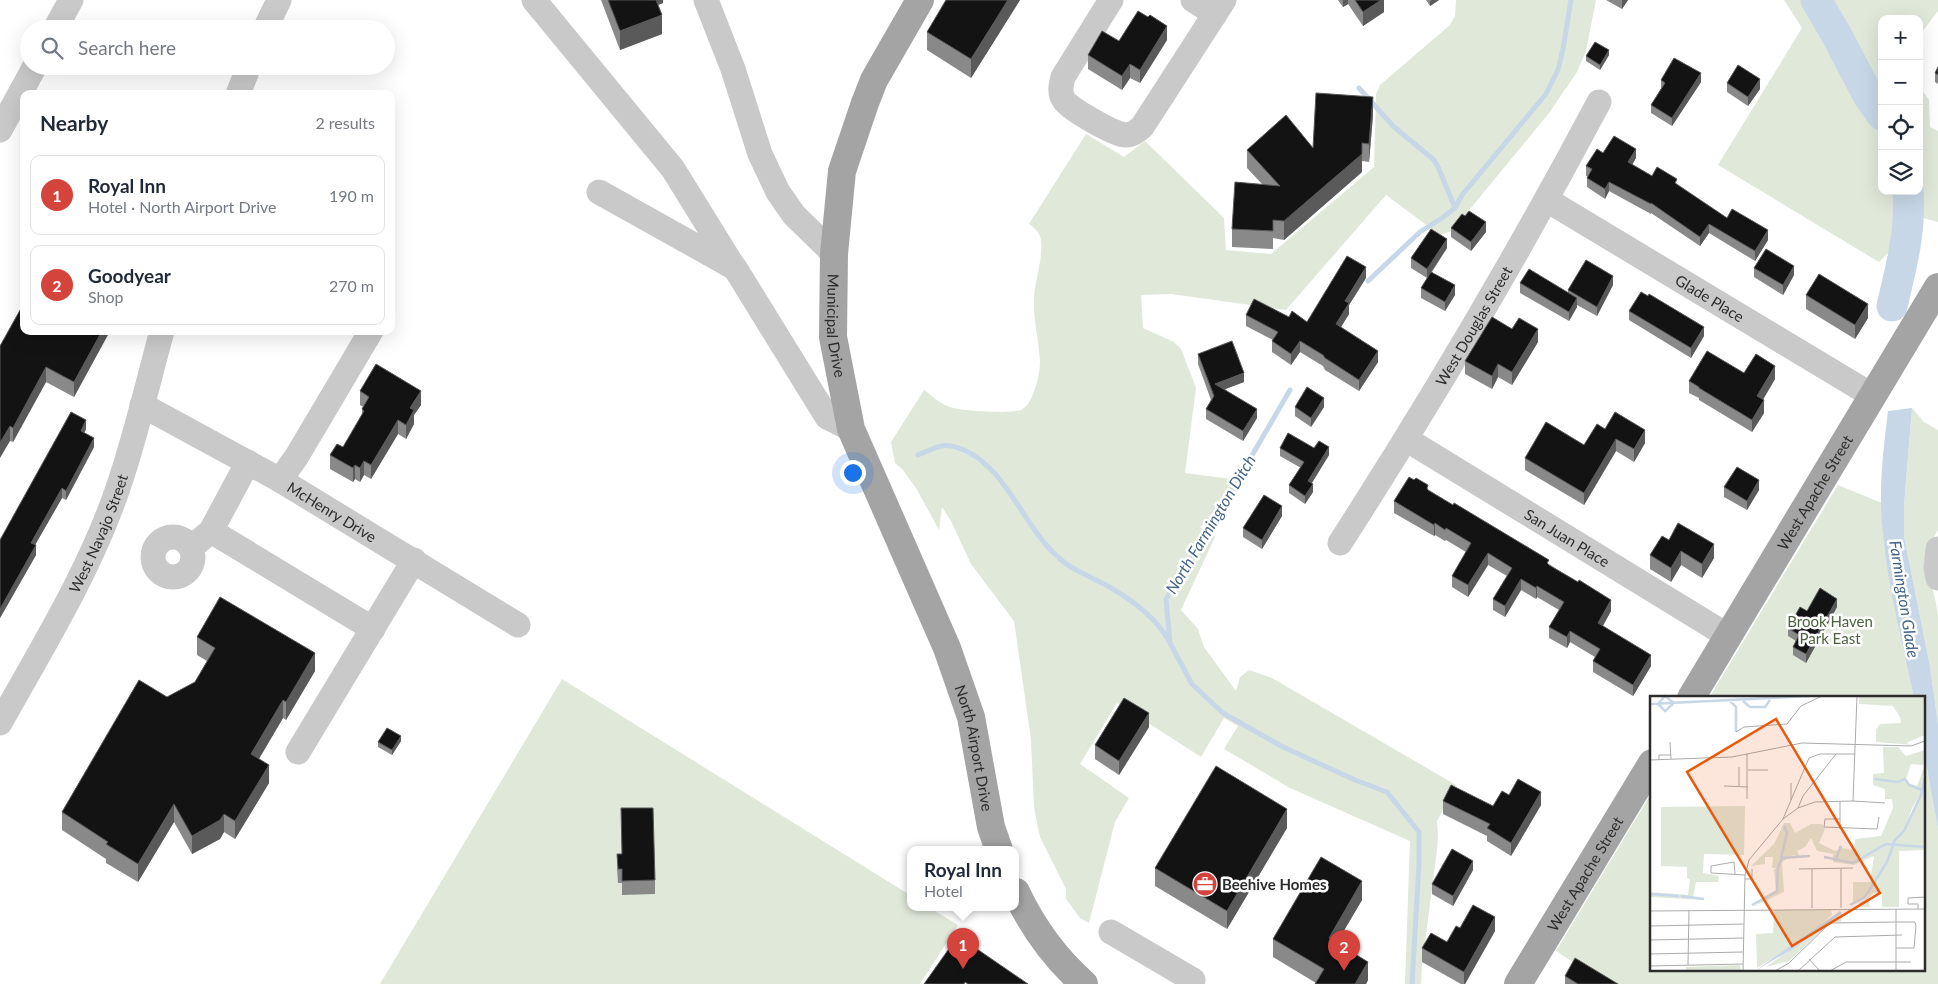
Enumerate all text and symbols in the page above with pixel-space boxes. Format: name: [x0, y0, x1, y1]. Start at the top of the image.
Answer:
map controls: [1878, 15, 1923, 195]
button: +: [1878, 15, 1923, 60]
search box: [20, 20, 395, 75]
icon: search: [38, 34, 66, 62]
text: Search here: [78, 36, 176, 59]
button: −: [1878, 60, 1923, 105]
button: locate: [1878, 105, 1923, 150]
text: Nearby: [40, 110, 108, 135]
text: 2 results: [315, 113, 375, 132]
button: layers: [1878, 150, 1923, 195]
text: Royal Inn: [88, 174, 166, 197]
text: 1: [52, 186, 62, 205]
text: 190 m: [329, 186, 374, 205]
text: Hotel · North Airport Drive: [88, 197, 277, 216]
street label: West Douglas Street: [1431, 262, 1516, 389]
text: Goodyear: [88, 264, 171, 287]
street label: Glade Place: [1672, 270, 1748, 325]
street label: Municipal Drive: [824, 274, 850, 379]
text: 2: [52, 276, 62, 295]
text: 270 m: [329, 276, 374, 295]
text: Shop: [88, 287, 124, 306]
street label: West Apache Street: [1773, 431, 1856, 553]
water label: North Farmington Ditch: [1161, 451, 1259, 597]
your location: [840, 460, 866, 486]
street label: West Navajo Street: [65, 471, 131, 596]
street label: McHenry Drive: [284, 478, 380, 546]
street label: San Juan Place: [1521, 505, 1613, 571]
water label: Farmington Glade: [1886, 539, 1924, 659]
park label: Brook Haven Park East: [1787, 612, 1873, 647]
street label: North Airport Drive: [951, 682, 997, 813]
inset map: [1650, 696, 1926, 972]
street label: West Apache Street: [1543, 813, 1627, 934]
popup: [907, 846, 1019, 911]
text: Royal Inn: [924, 858, 1002, 881]
office icon: Beehive Homes: [1192, 871, 1218, 897]
place label: Beehive Homes: [1222, 875, 1327, 893]
text: Hotel: [924, 881, 963, 900]
pin: 1: [947, 928, 979, 969]
pin: 2: [1328, 930, 1360, 971]

